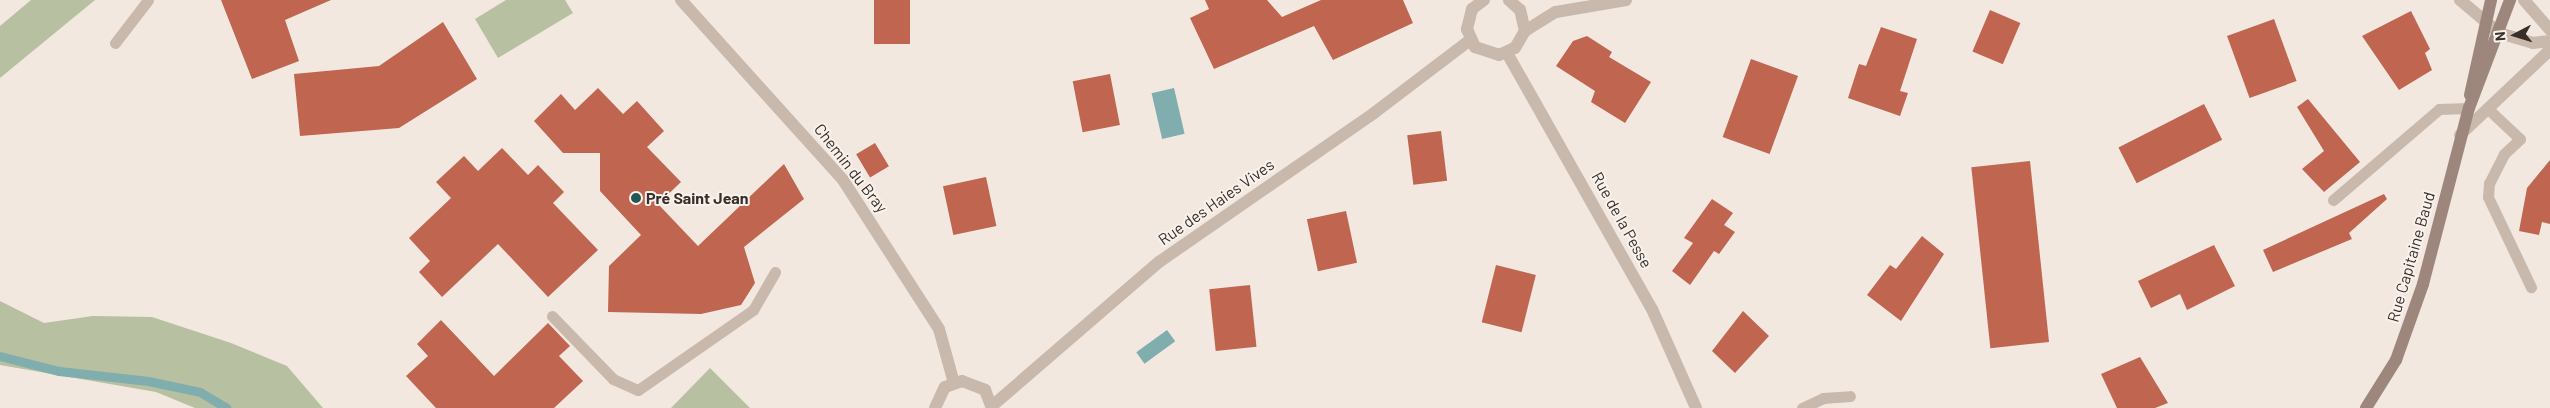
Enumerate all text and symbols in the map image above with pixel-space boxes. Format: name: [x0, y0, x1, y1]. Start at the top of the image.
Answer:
north arrow: [2490, 10, 2540, 60]
text: N: [2491, 31, 2508, 42]
street label: Chemin du Bray: [810, 120, 892, 216]
street label: Rue des Haies Vives: [1154, 155, 1278, 249]
street label: Rue de la Pesse: [1588, 169, 1656, 271]
place label: Pré Saint Jean: [646, 188, 749, 208]
street label: Rue Capitaine Baud: [2383, 190, 2439, 324]
marker: Pré Saint Jean: [630, 192, 642, 204]

